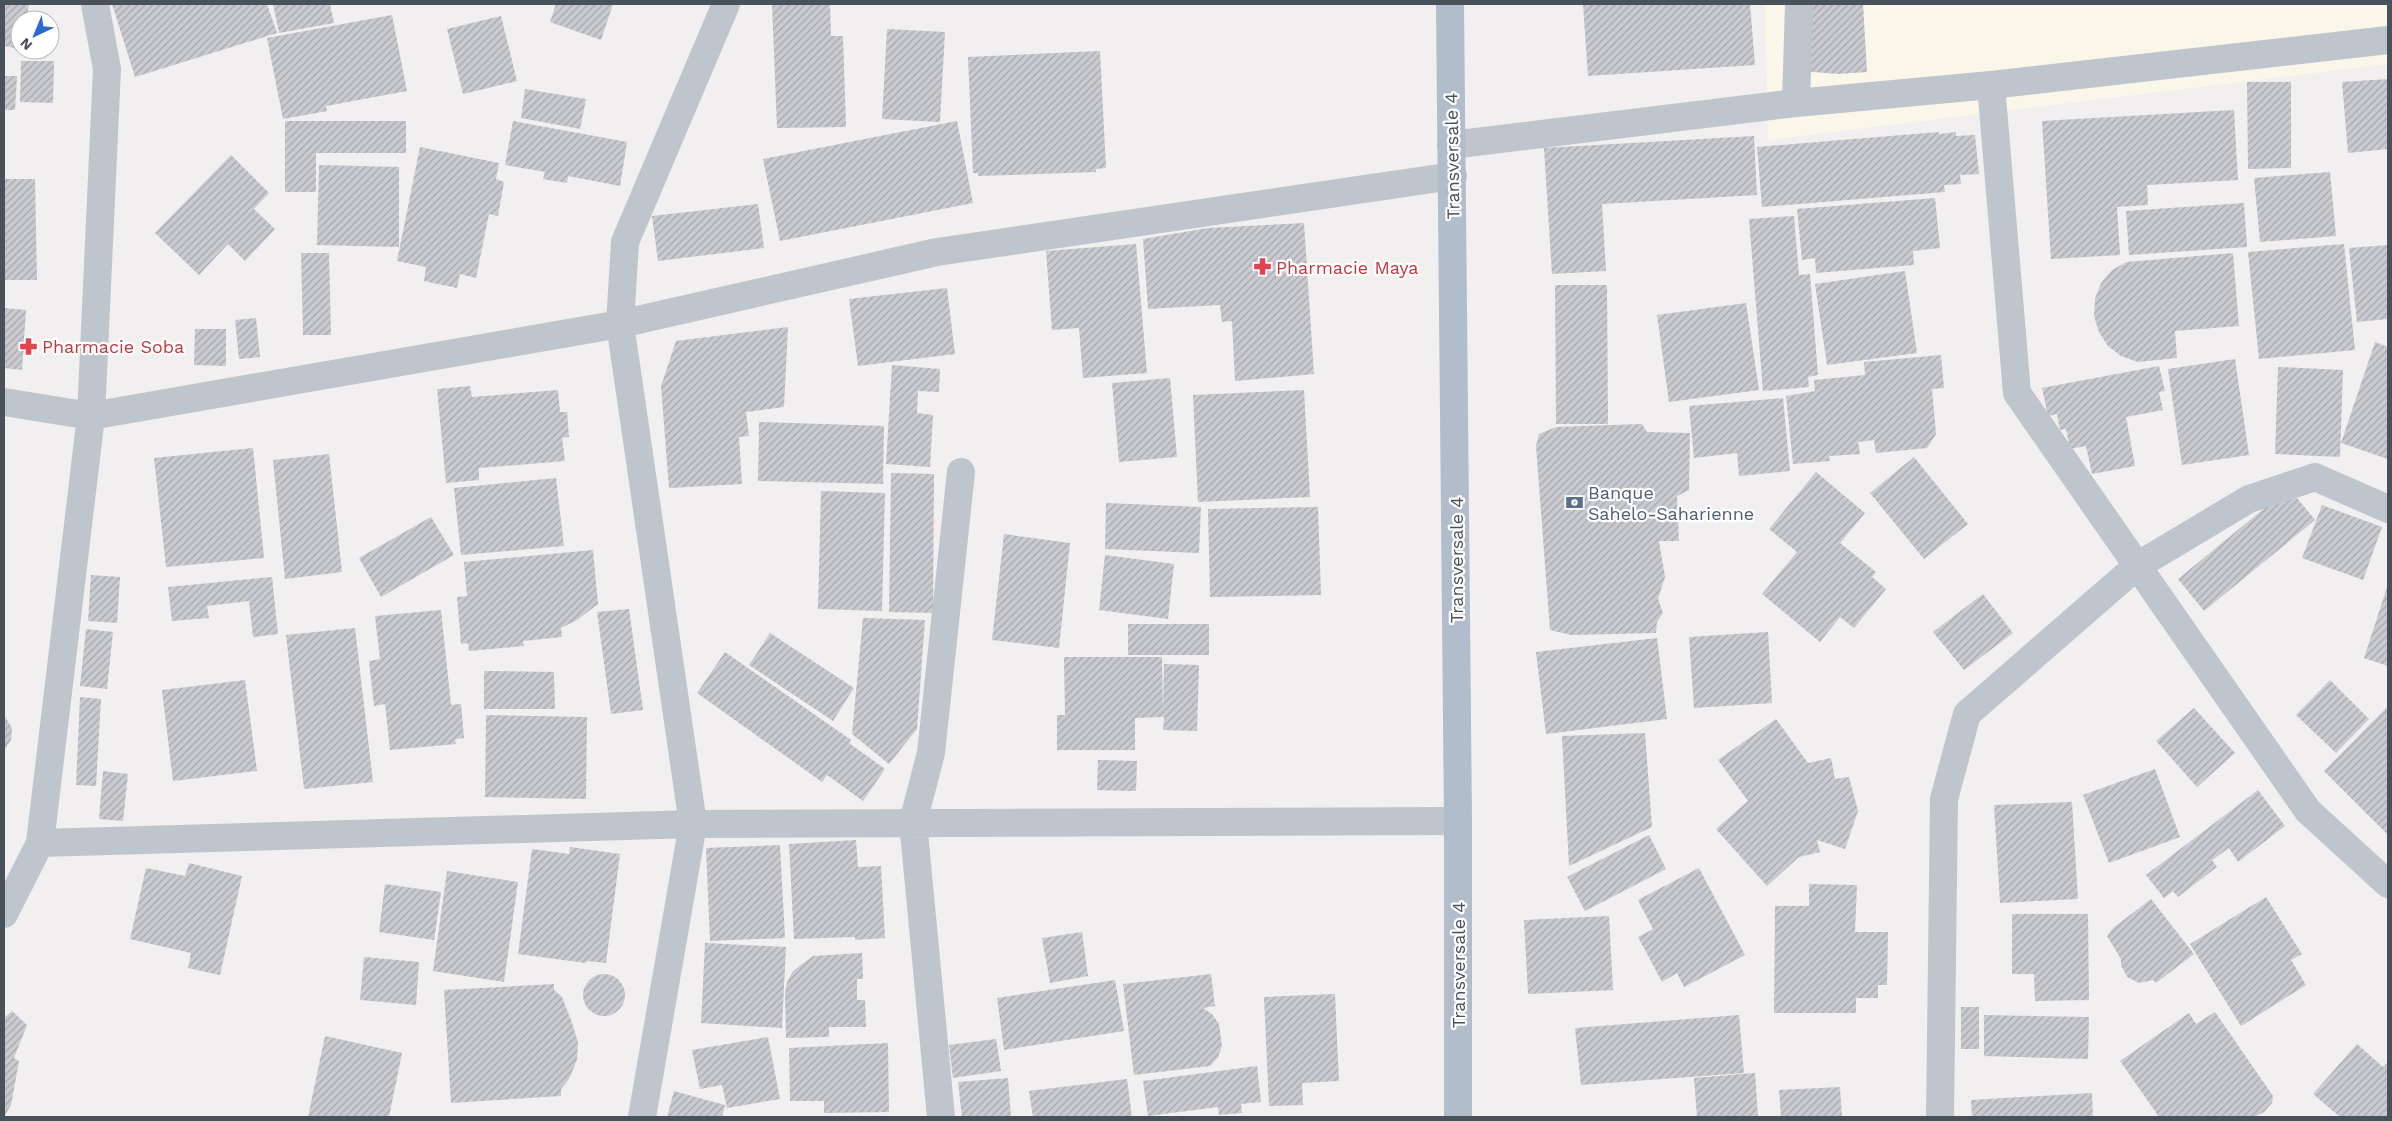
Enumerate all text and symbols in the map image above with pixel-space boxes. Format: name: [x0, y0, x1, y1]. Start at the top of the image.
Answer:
north arrow: [10, 10, 60, 60]
text: N: [17, 35, 35, 54]
street label: Transversale 4: [1440, 92, 1464, 220]
pharmacy icon: Pharmacie Maya: [1252, 257, 1272, 277]
place label: Pharmacie Maya: [1276, 257, 1419, 278]
pharmacy icon: Pharmacie Soba: [18, 336, 38, 356]
place label: Pharmacie Soba: [42, 336, 184, 357]
place label: Banque Sahelo-Saharienne: [1588, 482, 1754, 524]
bank icon: Banque Sahelo-Saharienne: [1564, 492, 1584, 512]
street label: Transversale 4: [1446, 497, 1467, 623]
street label: Transversale 4: [1448, 902, 1469, 1028]

